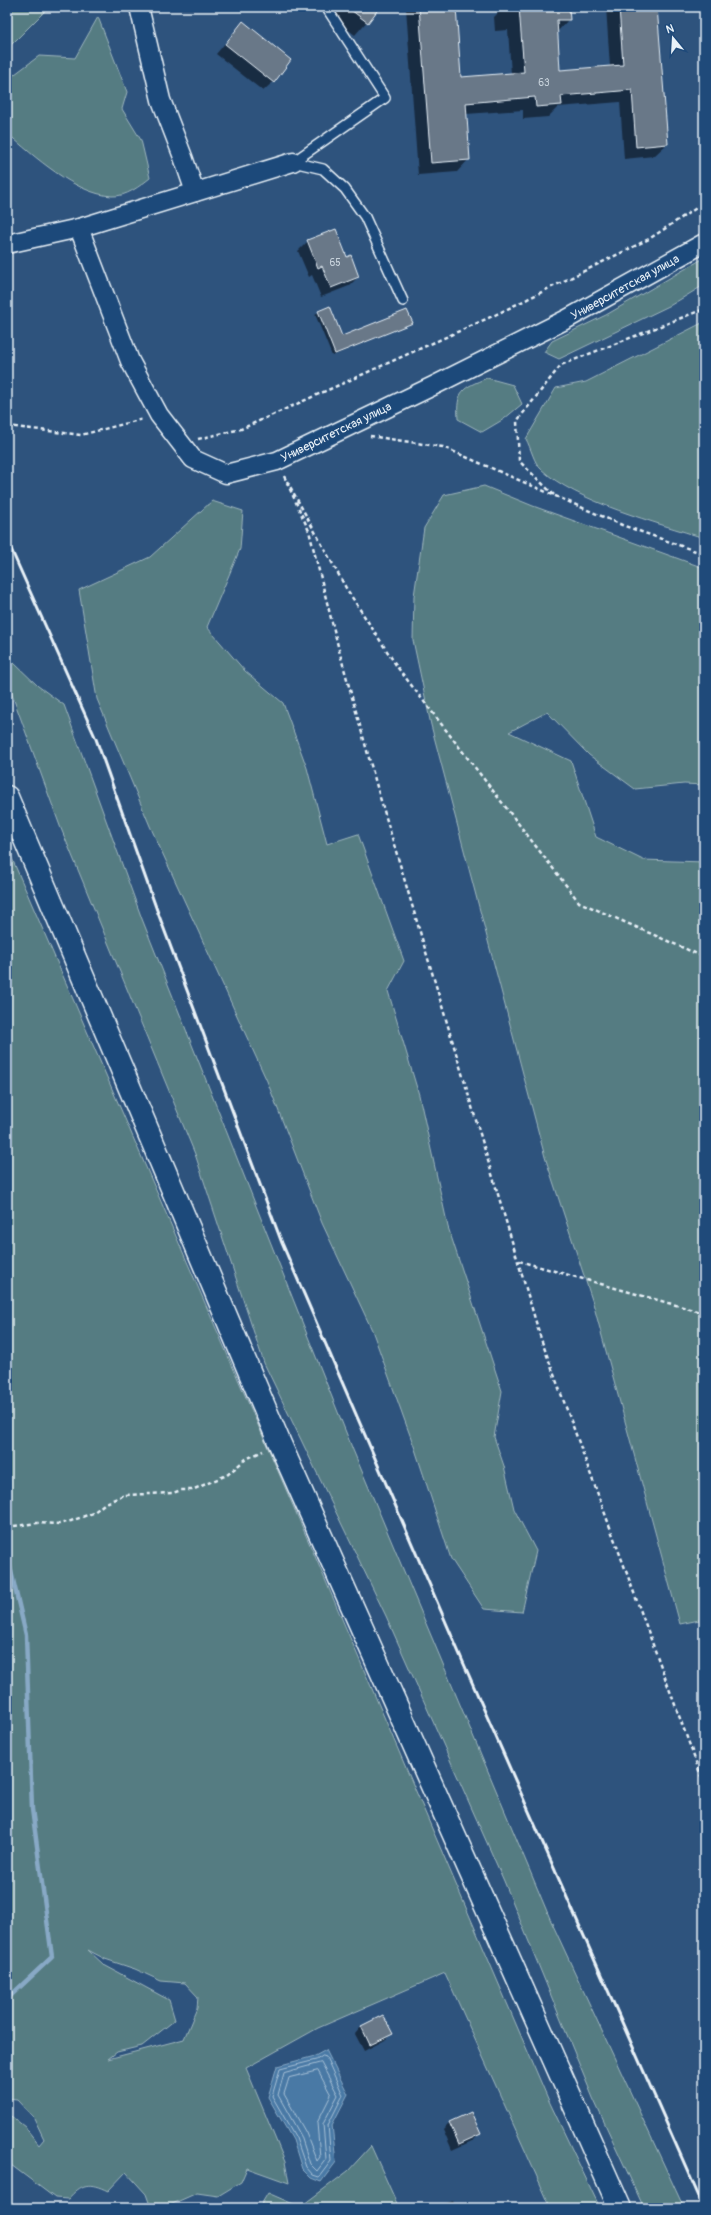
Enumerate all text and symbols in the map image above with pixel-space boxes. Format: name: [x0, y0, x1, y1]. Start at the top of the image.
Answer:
north arrow: [653, 18, 693, 58]
text: N: [665, 21, 676, 36]
house number: 63: [538, 77, 550, 89]
street label: Университетская улица: [569, 251, 682, 323]
house number: 65: [329, 257, 341, 269]
street label: Университетская улица: [278, 399, 394, 466]

